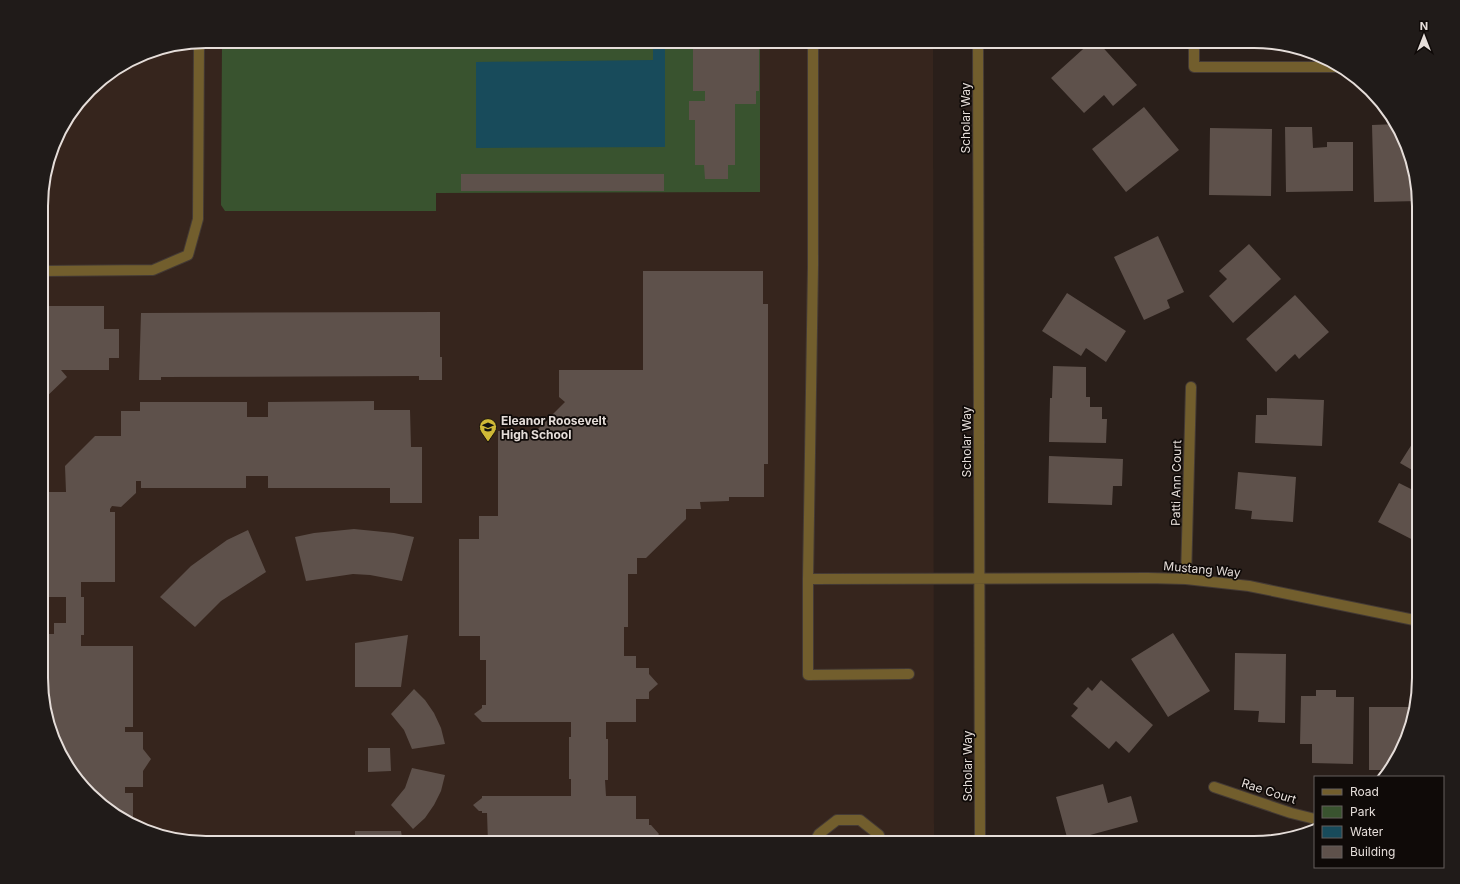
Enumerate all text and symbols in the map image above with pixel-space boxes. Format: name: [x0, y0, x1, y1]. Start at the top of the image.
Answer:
north arrow: [1404, 16, 1444, 56]
text: N: [1420, 19, 1428, 33]
street label: Scholar Way: [958, 82, 973, 153]
street label: Scholar Way: [959, 406, 974, 477]
place label: Eleanor Roosevelt High School: [501, 413, 607, 442]
school or university icon: Eleanor Roosevelt High School: [478, 417, 498, 442]
street label: Patti Ann Court: [1168, 440, 1184, 526]
street label: Mustang Way: [1163, 558, 1241, 580]
street label: Scholar Way: [960, 730, 975, 801]
street label: Rae Court: [1240, 775, 1298, 807]
legend: [1314, 776, 1444, 868]
text: Road: [1350, 784, 1379, 799]
text: Park: [1350, 804, 1376, 819]
text: Water: [1350, 824, 1384, 839]
text: Building: [1350, 844, 1395, 859]

